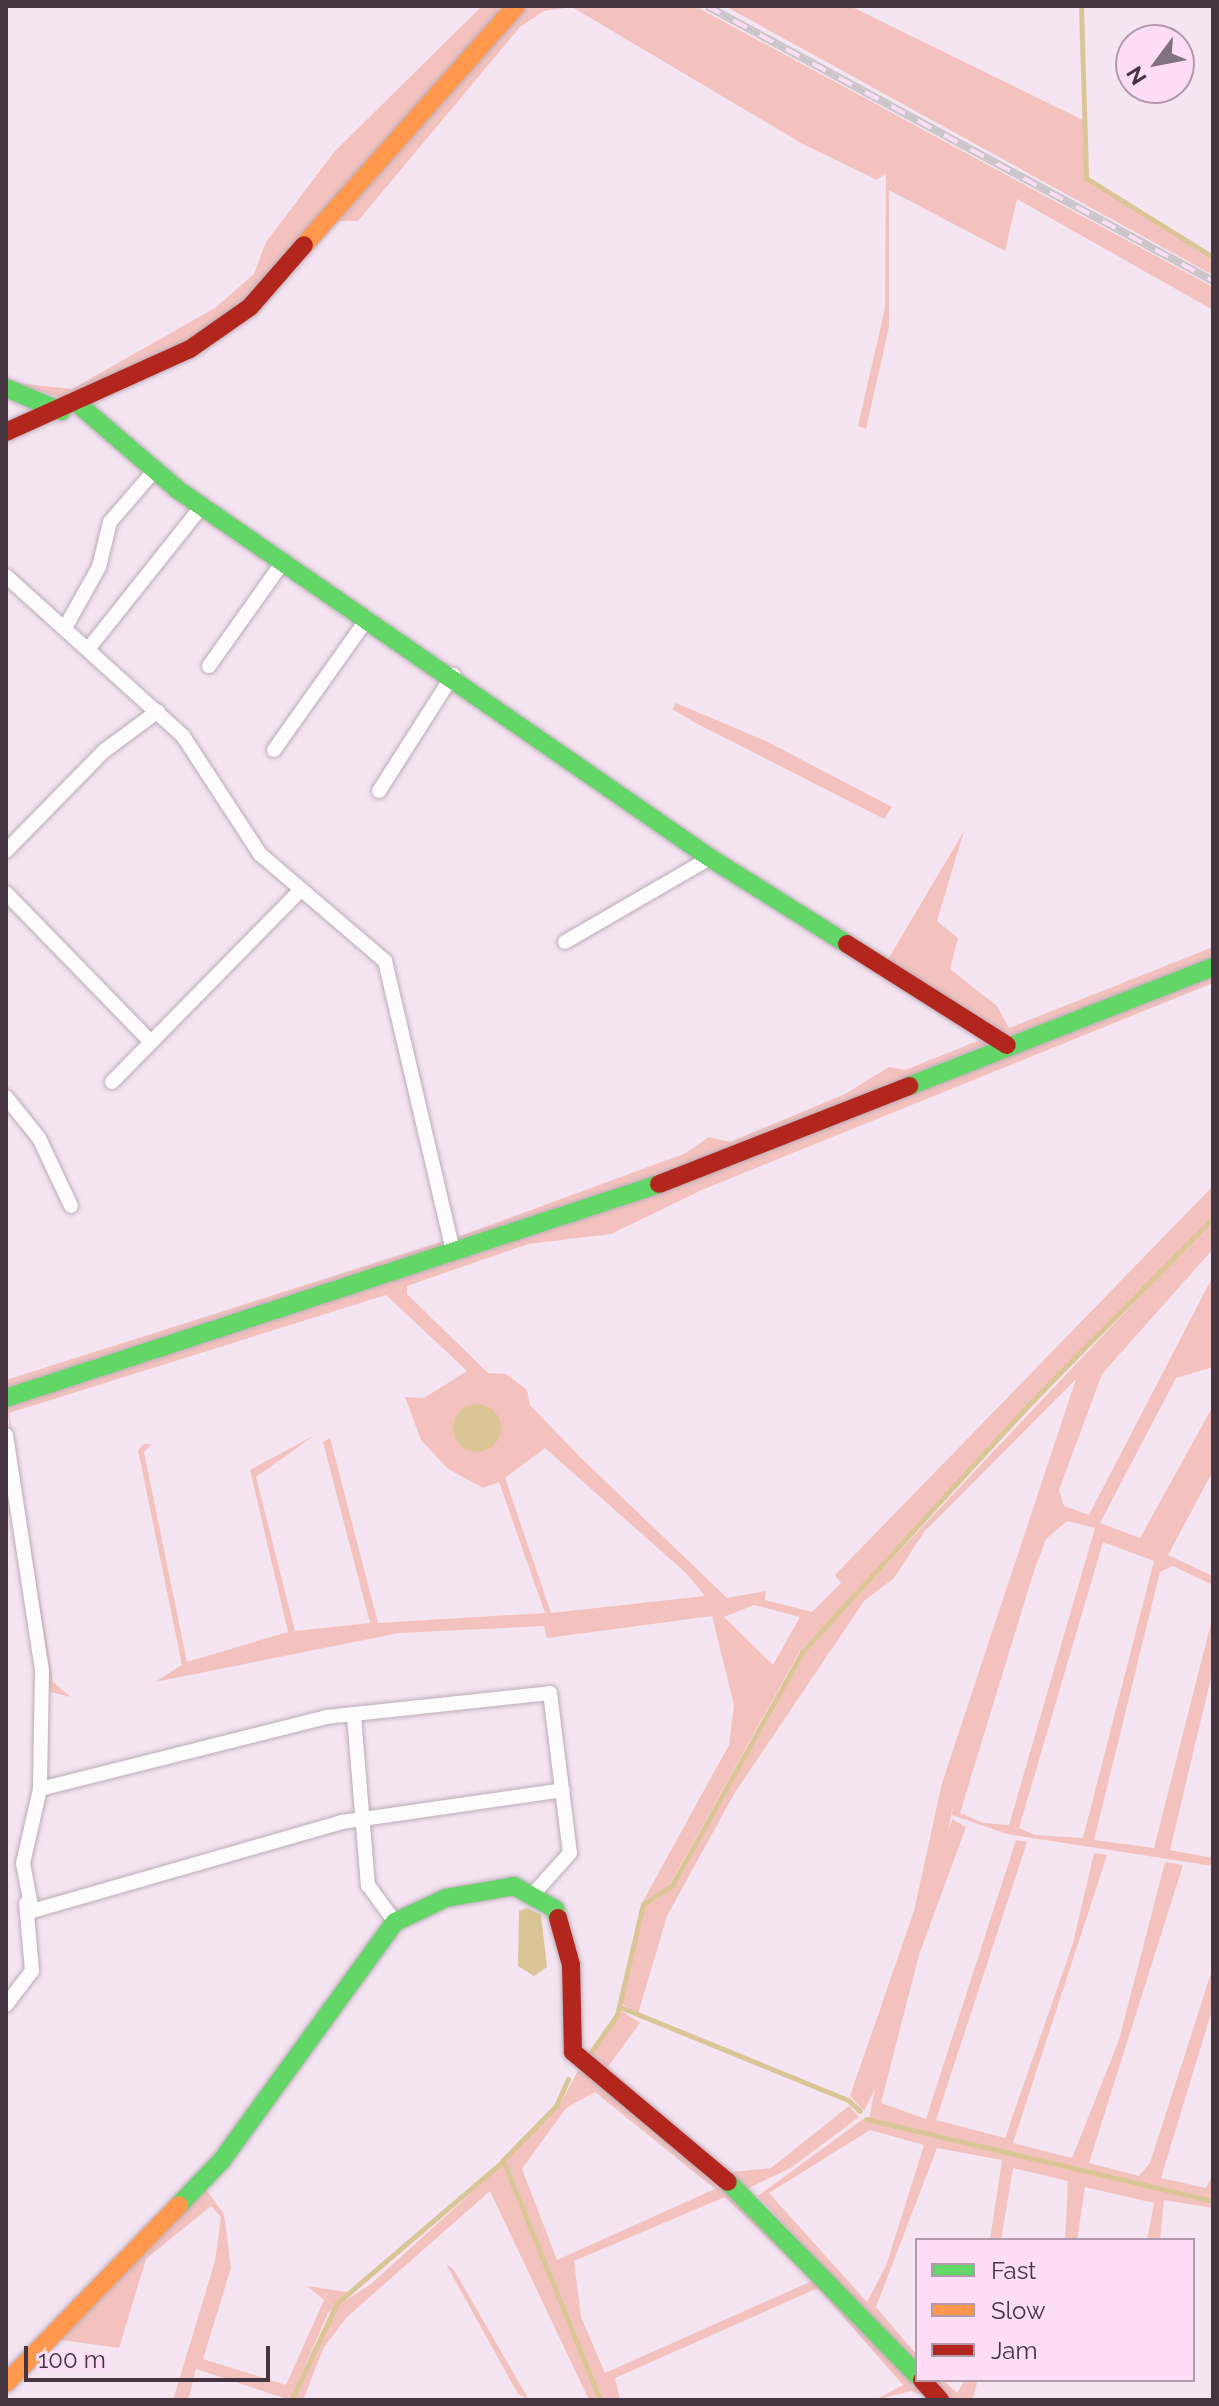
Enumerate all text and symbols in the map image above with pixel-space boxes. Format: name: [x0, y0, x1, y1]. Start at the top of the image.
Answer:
north arrow: [1115, 24, 1195, 104]
text: N: [1121, 62, 1152, 90]
legend: [915, 2238, 1195, 2382]
text: Fast: [991, 2256, 1036, 2285]
text: Slow: [991, 2296, 1045, 2325]
scale bar: [28, 2330, 274, 2380]
text: Jam: [991, 2336, 1037, 2365]
text: 100 m: [38, 2345, 106, 2374]

